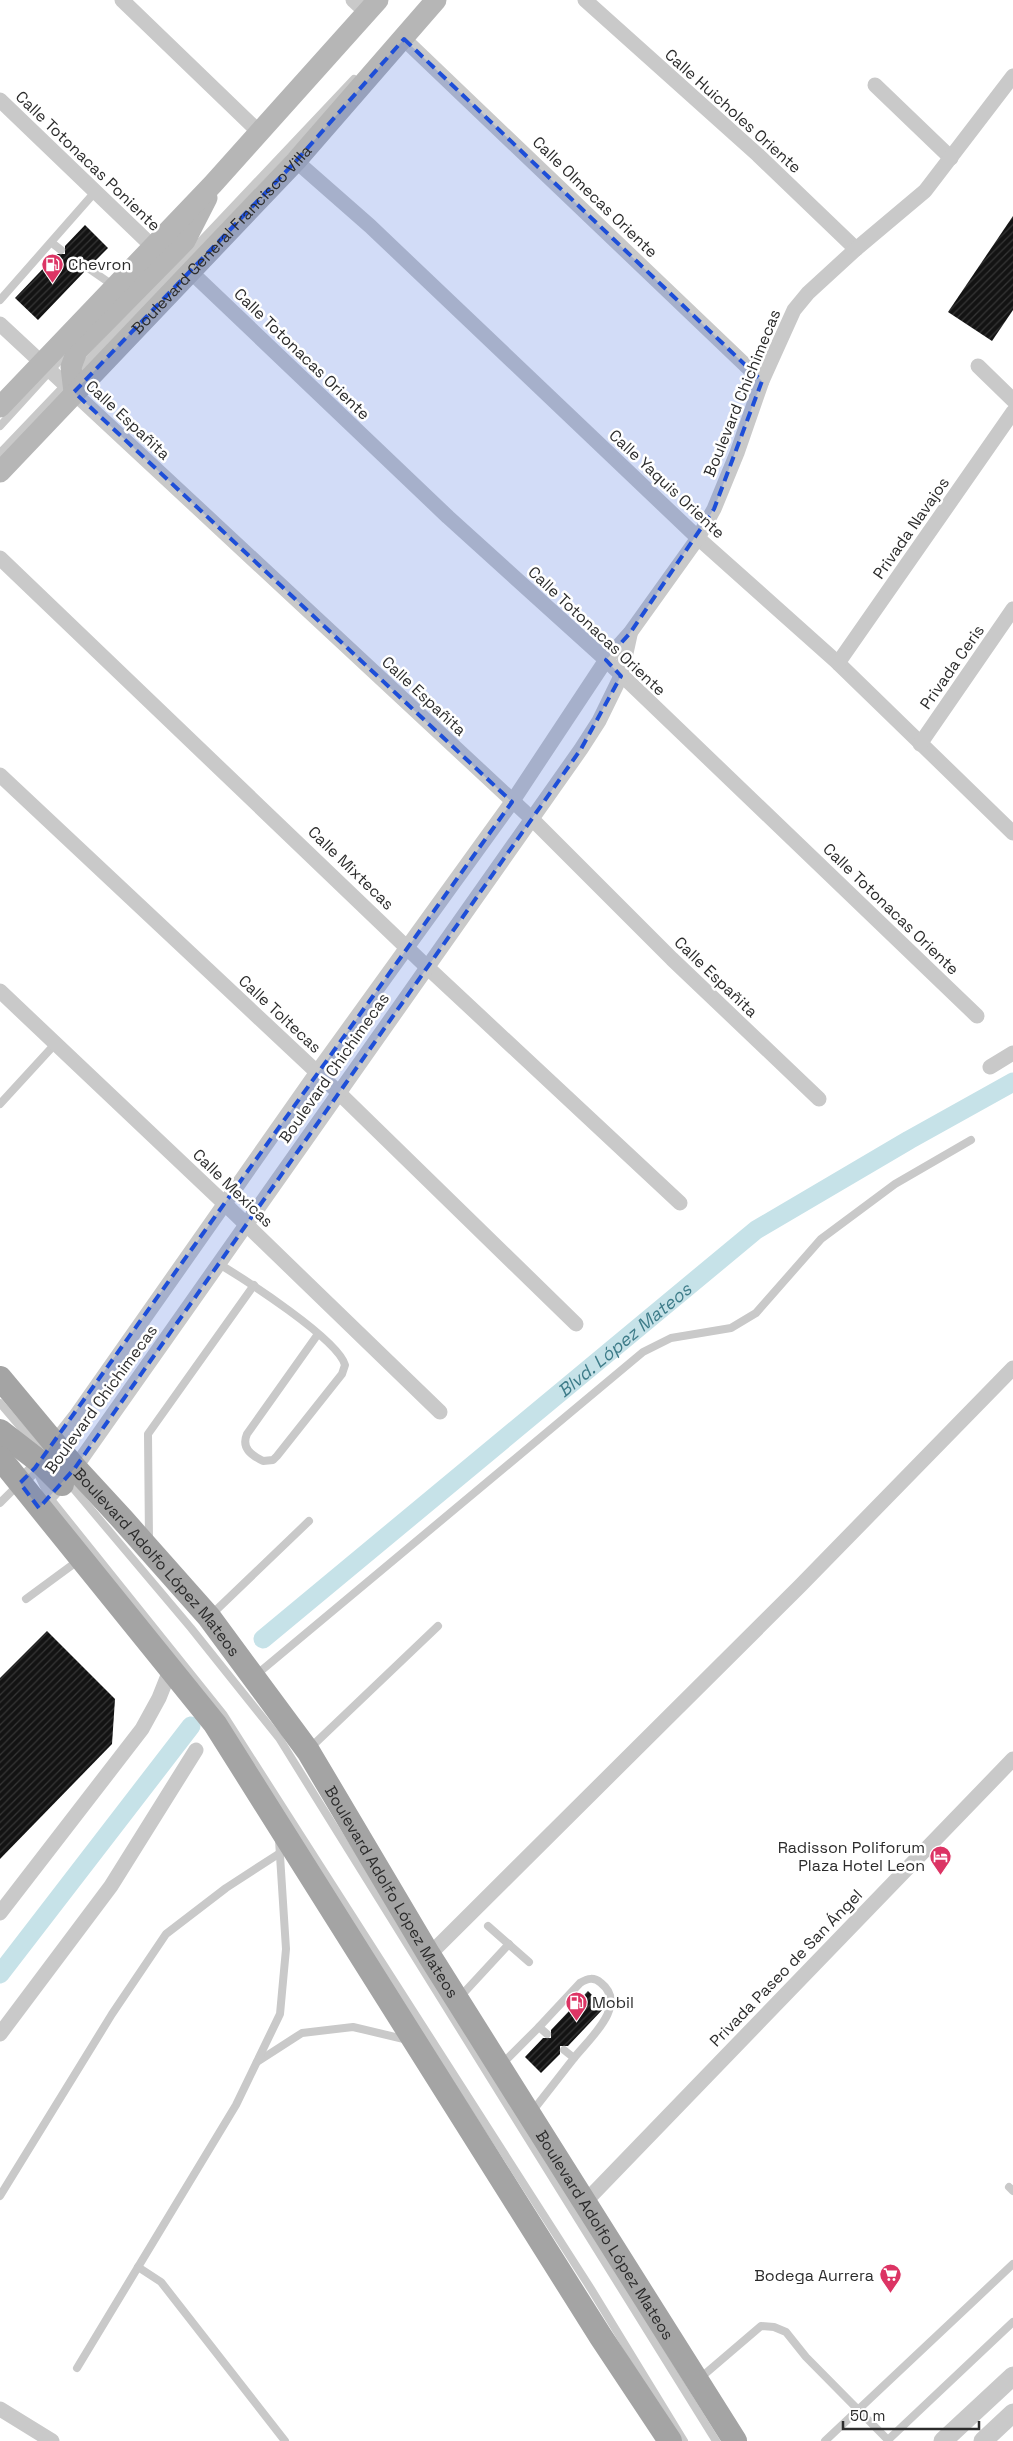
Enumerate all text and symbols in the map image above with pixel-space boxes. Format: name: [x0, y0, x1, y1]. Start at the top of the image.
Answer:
street label: Calle Huicholes Oriente: [660, 44, 806, 178]
street label: Calle Totonacas Poniente: [11, 86, 165, 236]
street label: Calle Olmecas Oriente: [528, 132, 662, 262]
street label: Boulevard General Francisco Villa: [126, 140, 316, 338]
fuel station icon: Chevron: [40, 252, 64, 283]
place label: Chevron: [68, 254, 131, 275]
street label: Calle Totonacas Oriente: [230, 284, 374, 424]
street label: Boulevard Chichimecas: [699, 306, 785, 480]
street label: Calle Españita: [81, 375, 175, 465]
street label: Calle Yaquis Oriente: [605, 425, 729, 543]
street label: Privada Navajos: [868, 473, 954, 583]
street label: Calle Totonacas Oriente: [524, 562, 670, 700]
street label: Privada Ceris: [915, 621, 989, 713]
street label: Calle Españita: [377, 651, 471, 741]
street label: Calle Mixtecas: [303, 822, 399, 914]
street label: Calle Totonacas Oriente: [819, 839, 963, 979]
street label: Calle Españita: [670, 932, 762, 1022]
street label: Calle Toltecas: [234, 970, 326, 1058]
street label: Boulevard Chichimecas: [274, 989, 394, 1147]
street label: Calle Mexicas: [188, 1144, 278, 1232]
water label: Blvd. López Mateos: [552, 1277, 696, 1402]
street label: Boulevard Chichimecas: [40, 1321, 162, 1477]
street label: Boulevard Adolfo López Mateos: [69, 1463, 245, 1661]
street label: Boulevard Adolfo López Mateos: [320, 1782, 464, 2002]
place label: Radisson Poliforum Plaza Hotel Leon: [778, 1837, 925, 1876]
hotel icon: Radisson Poliforum Plaza Hotel Leon: [929, 1844, 953, 1875]
street label: Privada Paseo de San Ángel: [705, 1885, 867, 2051]
fuel station icon: Mobil: [564, 1990, 588, 2021]
place label: Mobil: [592, 1992, 634, 2013]
street label: Boulevard Adolfo López Mateos: [531, 2126, 679, 2344]
supermarket icon: Bodega Aurrera: [878, 2263, 902, 2294]
place label: Bodega Aurrera: [754, 2265, 874, 2286]
scale bar: [843, 2398, 979, 2430]
text: 50 m: [850, 2406, 885, 2425]

